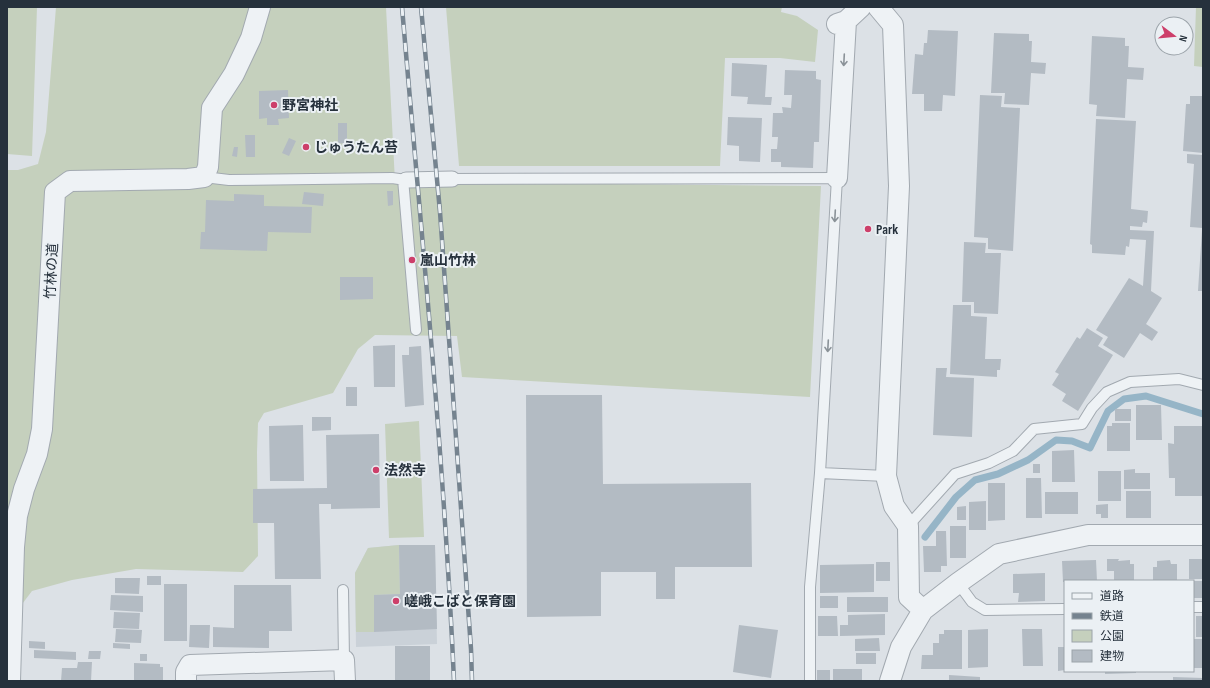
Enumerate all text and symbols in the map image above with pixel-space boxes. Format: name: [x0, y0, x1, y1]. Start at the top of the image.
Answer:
north arrow: [1154, 16, 1194, 56]
text: N: [1176, 34, 1190, 43]
one-way arrow: [840, 53, 847, 66]
place label: 野宮神社: [282, 97, 338, 114]
marker: 野宮神社: [269, 100, 279, 110]
place label: じゅうたん苔: [314, 139, 398, 156]
marker: じゅうたん苔: [301, 142, 311, 152]
one-way arrow: [831, 210, 839, 223]
place label: Park: [876, 221, 898, 238]
marker: Park: [863, 224, 873, 234]
street label: 竹林の道: [42, 243, 61, 299]
place label: 嵐山竹林: [420, 252, 476, 269]
marker: 嵐山竹林: [407, 255, 417, 265]
one-way arrow: [824, 339, 831, 352]
place label: 法然寺: [384, 462, 426, 479]
marker: 法然寺: [371, 465, 381, 475]
legend: [1064, 580, 1194, 672]
text: 道路: [1100, 589, 1124, 604]
place label: 嵯峨こばと保育園: [404, 593, 516, 610]
marker: 嵯峨こばと保育園: [391, 596, 401, 606]
text: 鉄道: [1100, 609, 1124, 624]
text: 公園: [1100, 629, 1124, 644]
text: 建物: [1100, 649, 1124, 664]

